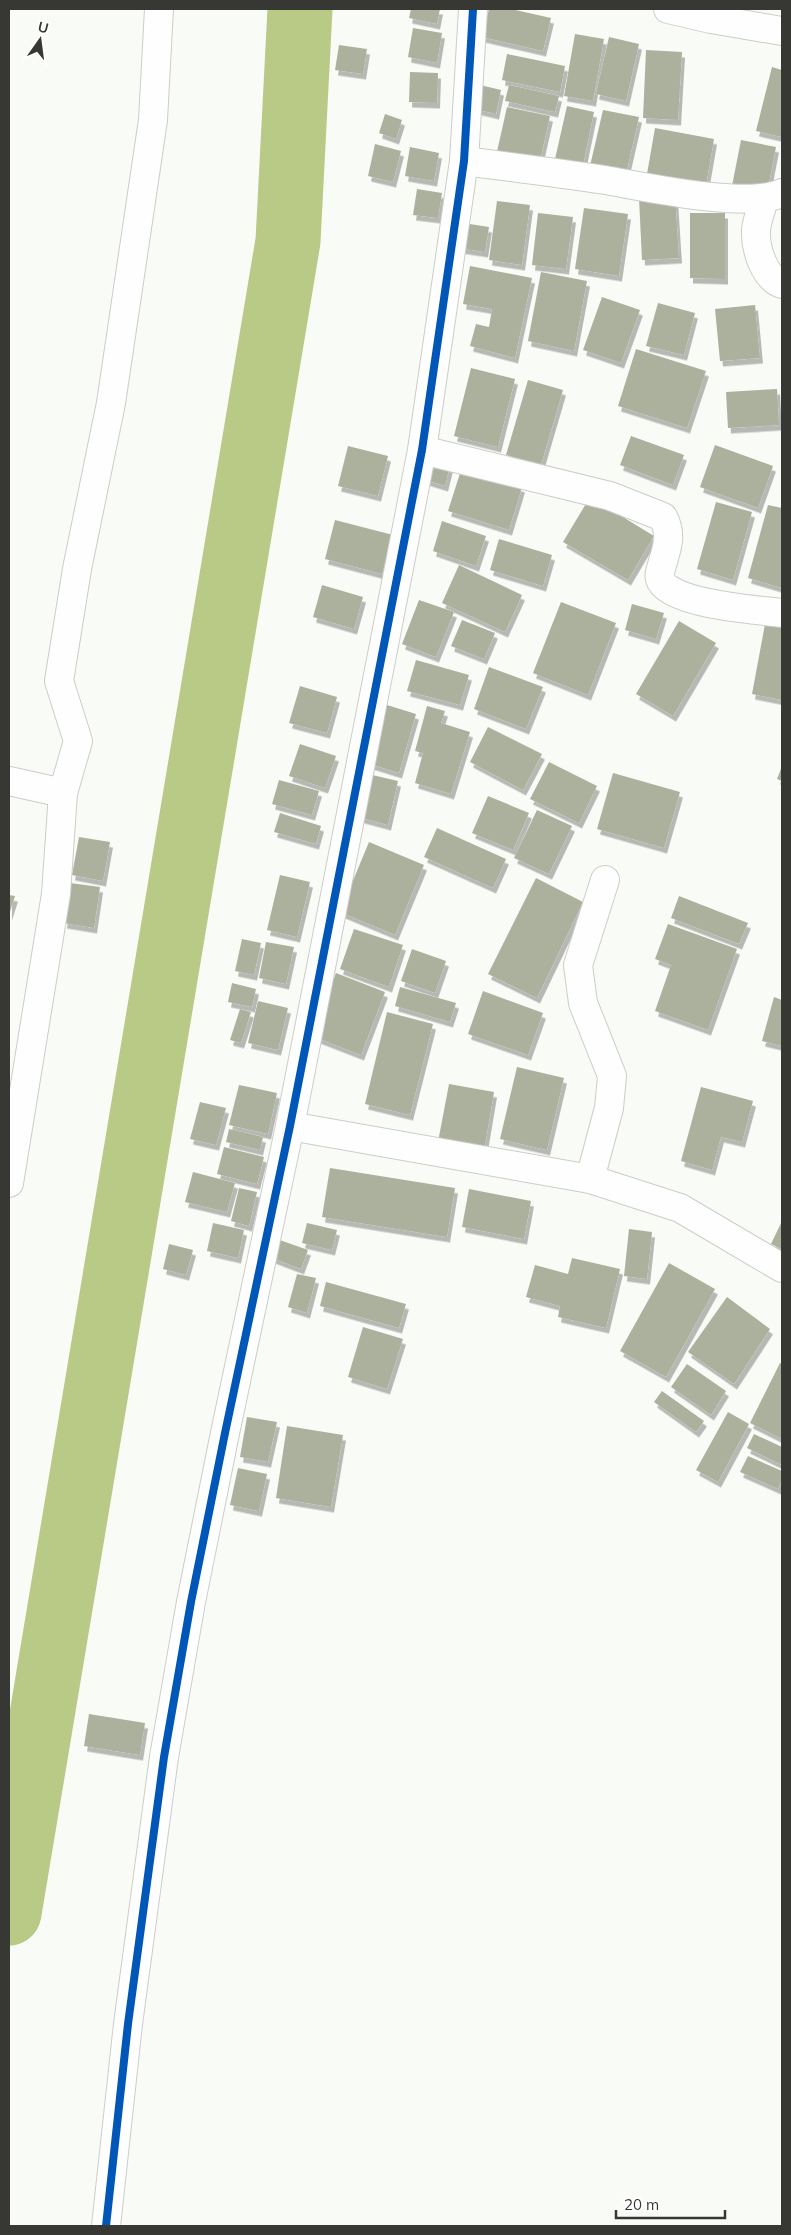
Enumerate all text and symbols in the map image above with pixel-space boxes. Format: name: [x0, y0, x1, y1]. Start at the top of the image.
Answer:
north arrow: [15, 15, 65, 65]
text: U: [36, 17, 50, 37]
scale bar: [616, 2188, 725, 2220]
text: 20 m: [624, 2195, 659, 2214]

